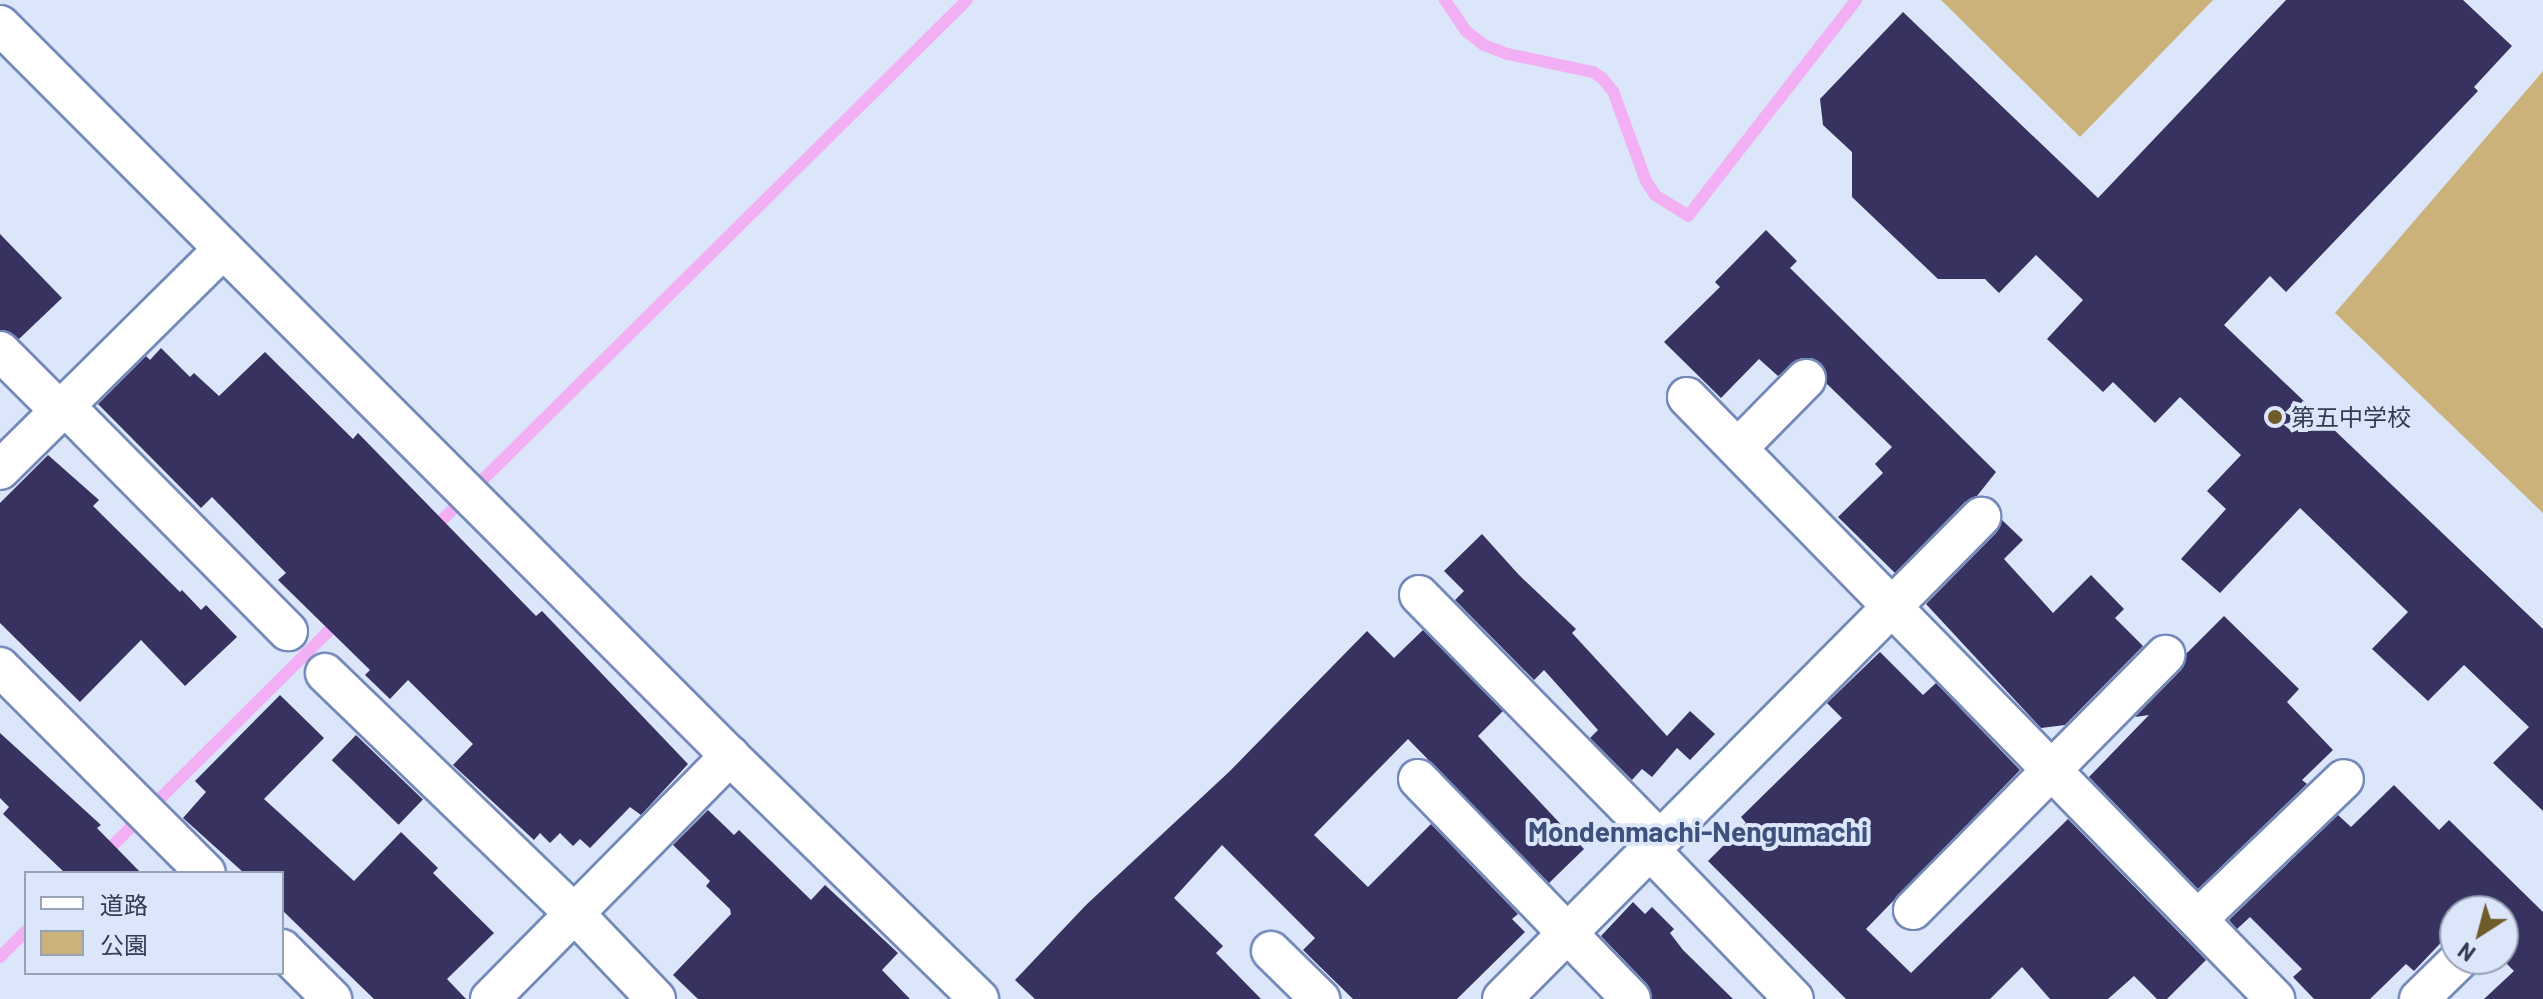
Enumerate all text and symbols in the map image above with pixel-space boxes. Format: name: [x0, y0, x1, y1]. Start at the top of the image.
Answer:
place label: 第五中学校: [2291, 403, 2411, 431]
marker: 第五中学校: [2266, 408, 2284, 426]
district label: Mondenmachi-Nengumachi: [1528, 814, 1868, 848]
legend: [24, 871, 284, 975]
text: 道路: [100, 890, 148, 919]
north arrow: [2439, 895, 2519, 975]
text: 公園: [100, 930, 148, 959]
text: N: [2453, 938, 2480, 968]

